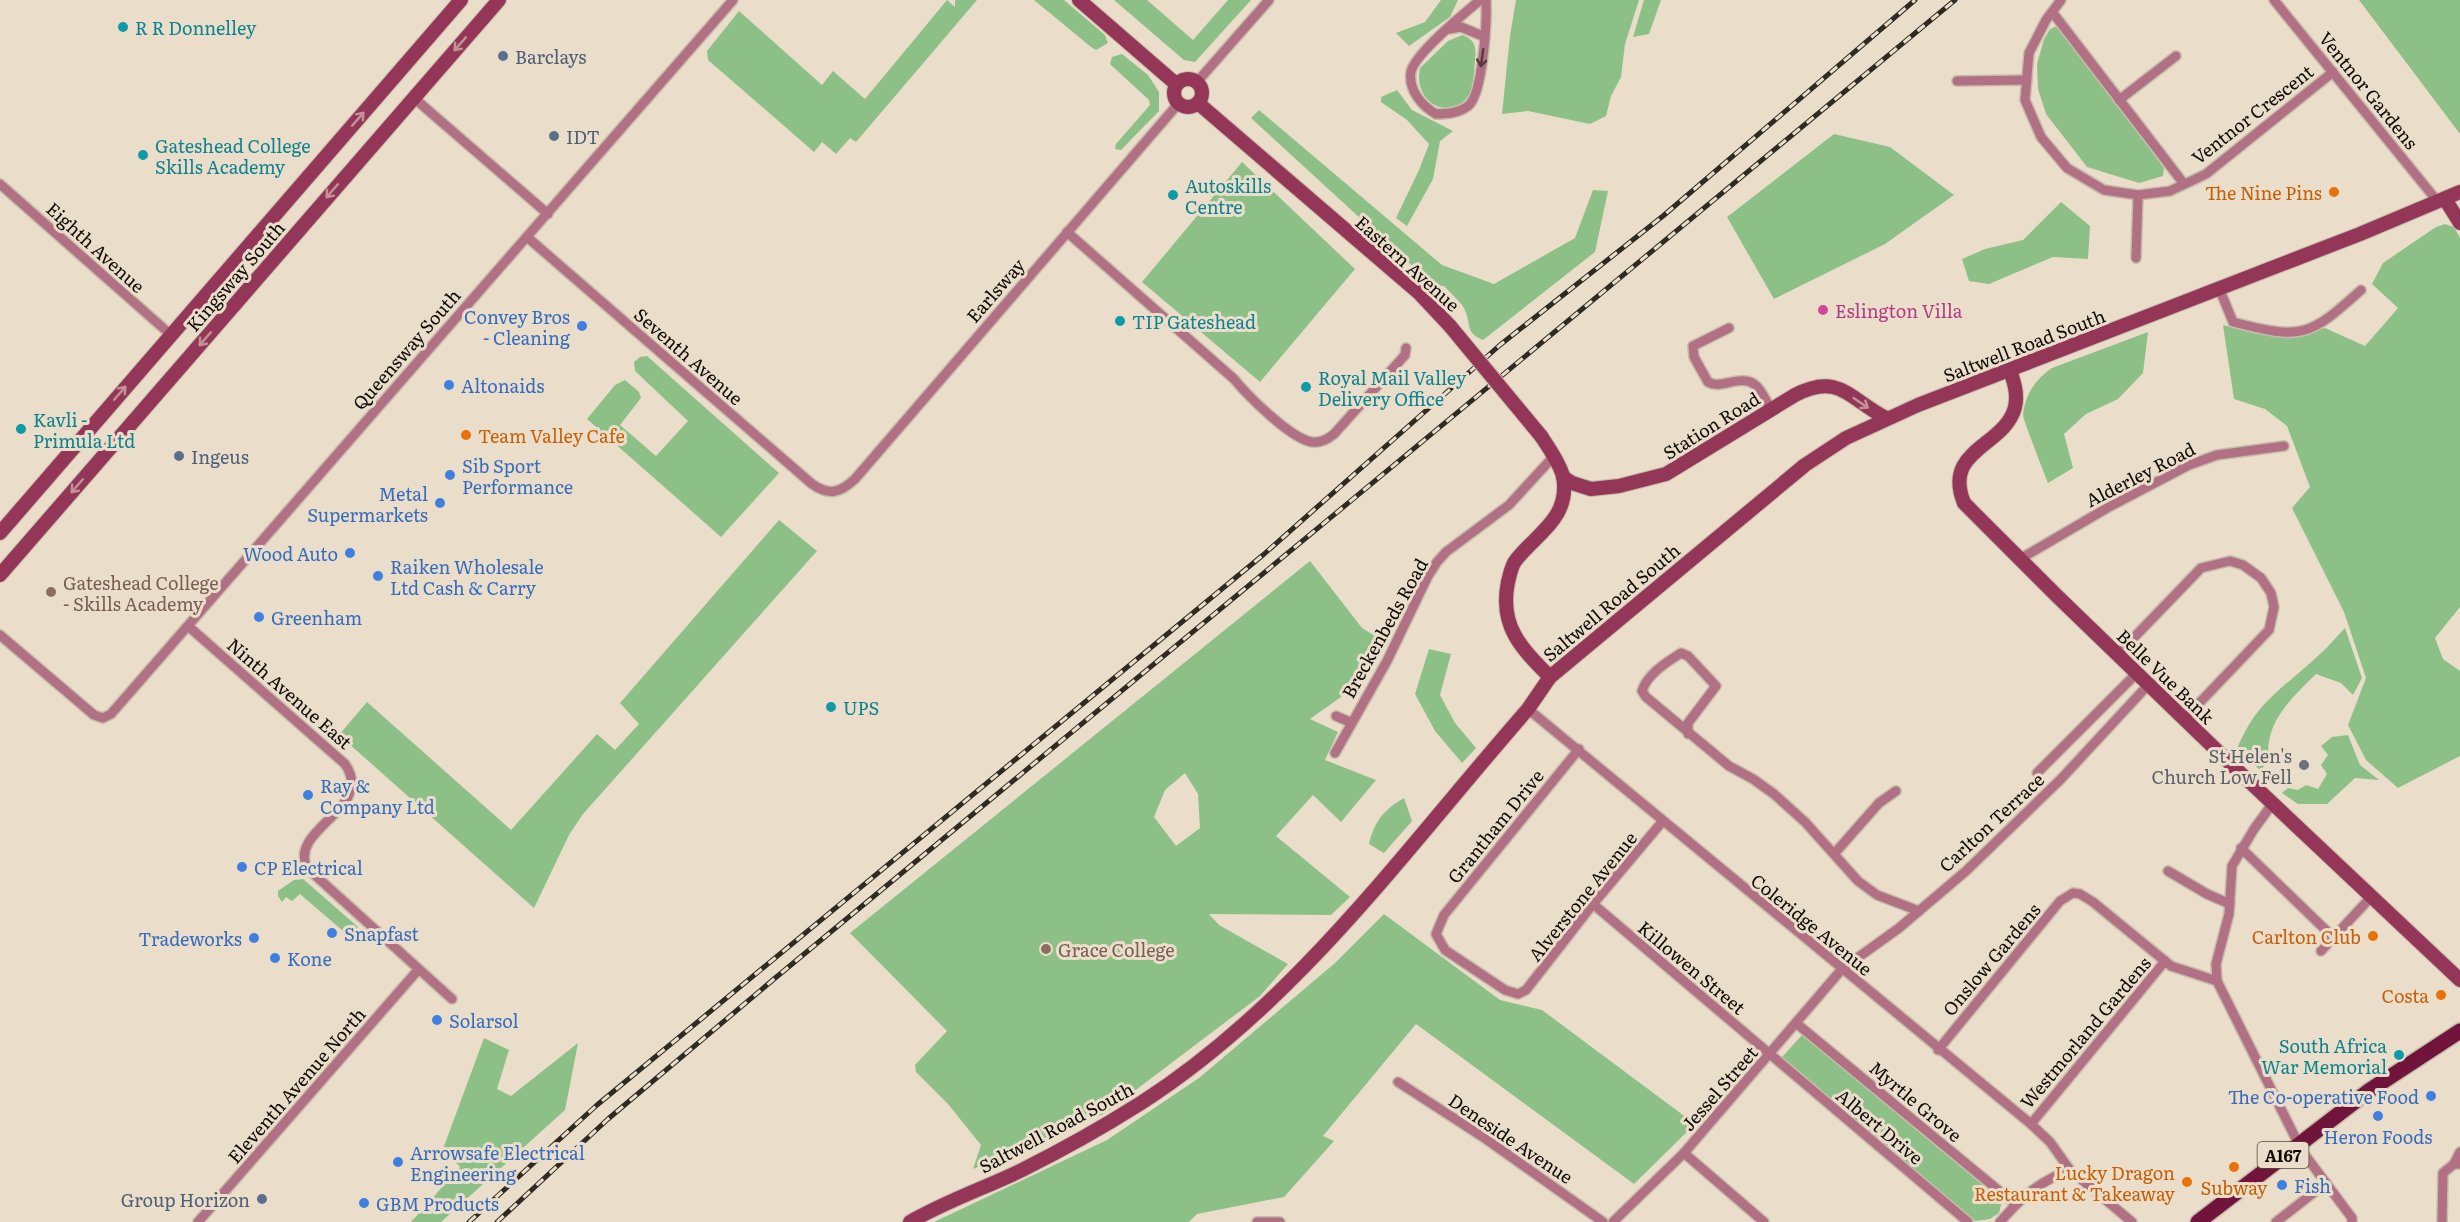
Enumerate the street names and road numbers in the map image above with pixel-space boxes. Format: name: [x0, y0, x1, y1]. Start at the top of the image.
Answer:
street label: Ventnor Gardens: [2313, 25, 2425, 155]
street label: Ventnor Crescent: [2185, 57, 2319, 170]
street label: Eighth Avenue: [41, 195, 151, 299]
street label: Eastern Avenue: [1350, 209, 1466, 317]
street label: Kingsway South: [179, 215, 291, 337]
street label: Earlsway: [959, 251, 1031, 328]
street label: Queensway South: [346, 282, 466, 415]
street label: Seventh Avenue: [629, 301, 749, 411]
street label: Saltwell Road South: [1939, 302, 2109, 388]
street label: Station Road: [1657, 384, 1765, 466]
street label: Alderley Road: [2081, 435, 2199, 513]
street label: Saltwell Road South: [1537, 536, 1685, 667]
street label: Breckenbeds Road: [1334, 553, 1434, 703]
street label: Belle Vue Bank: [2111, 622, 2222, 730]
street label: Ninth Avenue East: [222, 631, 359, 755]
street label: Grantham Drive: [1440, 763, 1550, 889]
street label: Carlton Terrace: [1932, 766, 2050, 878]
street label: Alverstone Avenue: [1521, 825, 1643, 967]
street label: Coleridge Avenue: [1746, 867, 1878, 981]
street label: Onslow Gardens: [1936, 897, 2046, 1021]
street label: Killowen Street: [1632, 914, 1752, 1021]
street label: Westmorland Gardens: [2013, 950, 2157, 1114]
street label: Eleventh Avenue North: [221, 1001, 371, 1169]
street label: Jessel Street: [1674, 1039, 1764, 1136]
street label: Myrtle Grove: [1864, 1054, 1968, 1148]
street label: Saltwell Road South: [974, 1075, 1138, 1179]
street label: Albert Drive: [1831, 1082, 1929, 1170]
street label: Deneside Avenue: [1443, 1086, 1579, 1190]
road number: A167: [2258, 1142, 2308, 1168]

